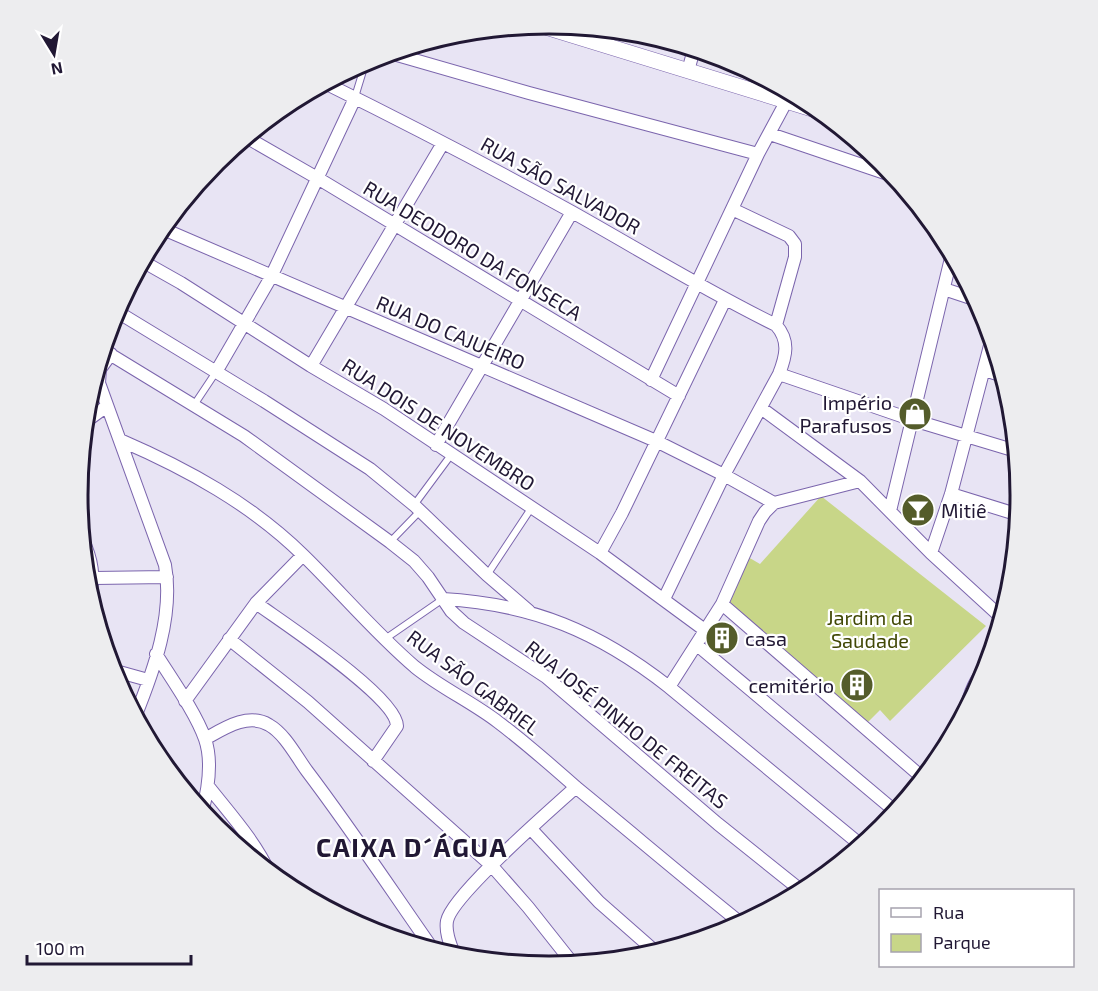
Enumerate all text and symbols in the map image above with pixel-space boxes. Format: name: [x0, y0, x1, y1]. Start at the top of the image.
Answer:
north arrow: [24, 24, 84, 84]
text: N: [49, 59, 64, 80]
street label: RUA SÃO SALVADOR: [477, 131, 645, 239]
street label: RUA DEODORO DA FONSECA: [359, 175, 587, 325]
street label: RUA DO CAJUEIRO: [373, 290, 529, 374]
street label: RUA DOIS DE NOVEMBRO: [338, 353, 540, 495]
place label: Império Parafusos: [800, 390, 892, 437]
shop icon: Império Parafusos: [897, 396, 933, 432]
bar icon: Mitiê: [900, 492, 936, 528]
place label: Mitiê: [941, 498, 987, 522]
park label: Jardim da Saudade: [827, 605, 913, 652]
building icon: casa: [704, 620, 740, 656]
street label: RUA SÃO GABRIEL: [403, 624, 545, 740]
place label: casa: [745, 626, 787, 650]
street label: RUA JOSÉ PINHO DE FREITAS: [521, 635, 733, 813]
building icon: cemitério: [839, 667, 875, 703]
place label: cemitério: [748, 673, 834, 697]
district label: CAIXA D´ÁGUA: [316, 831, 508, 862]
legend: [879, 889, 1074, 967]
text: Rua: [933, 901, 964, 923]
scale bar: [27, 928, 190, 966]
text: Parque: [933, 931, 991, 953]
text: 100 m: [36, 937, 85, 959]

